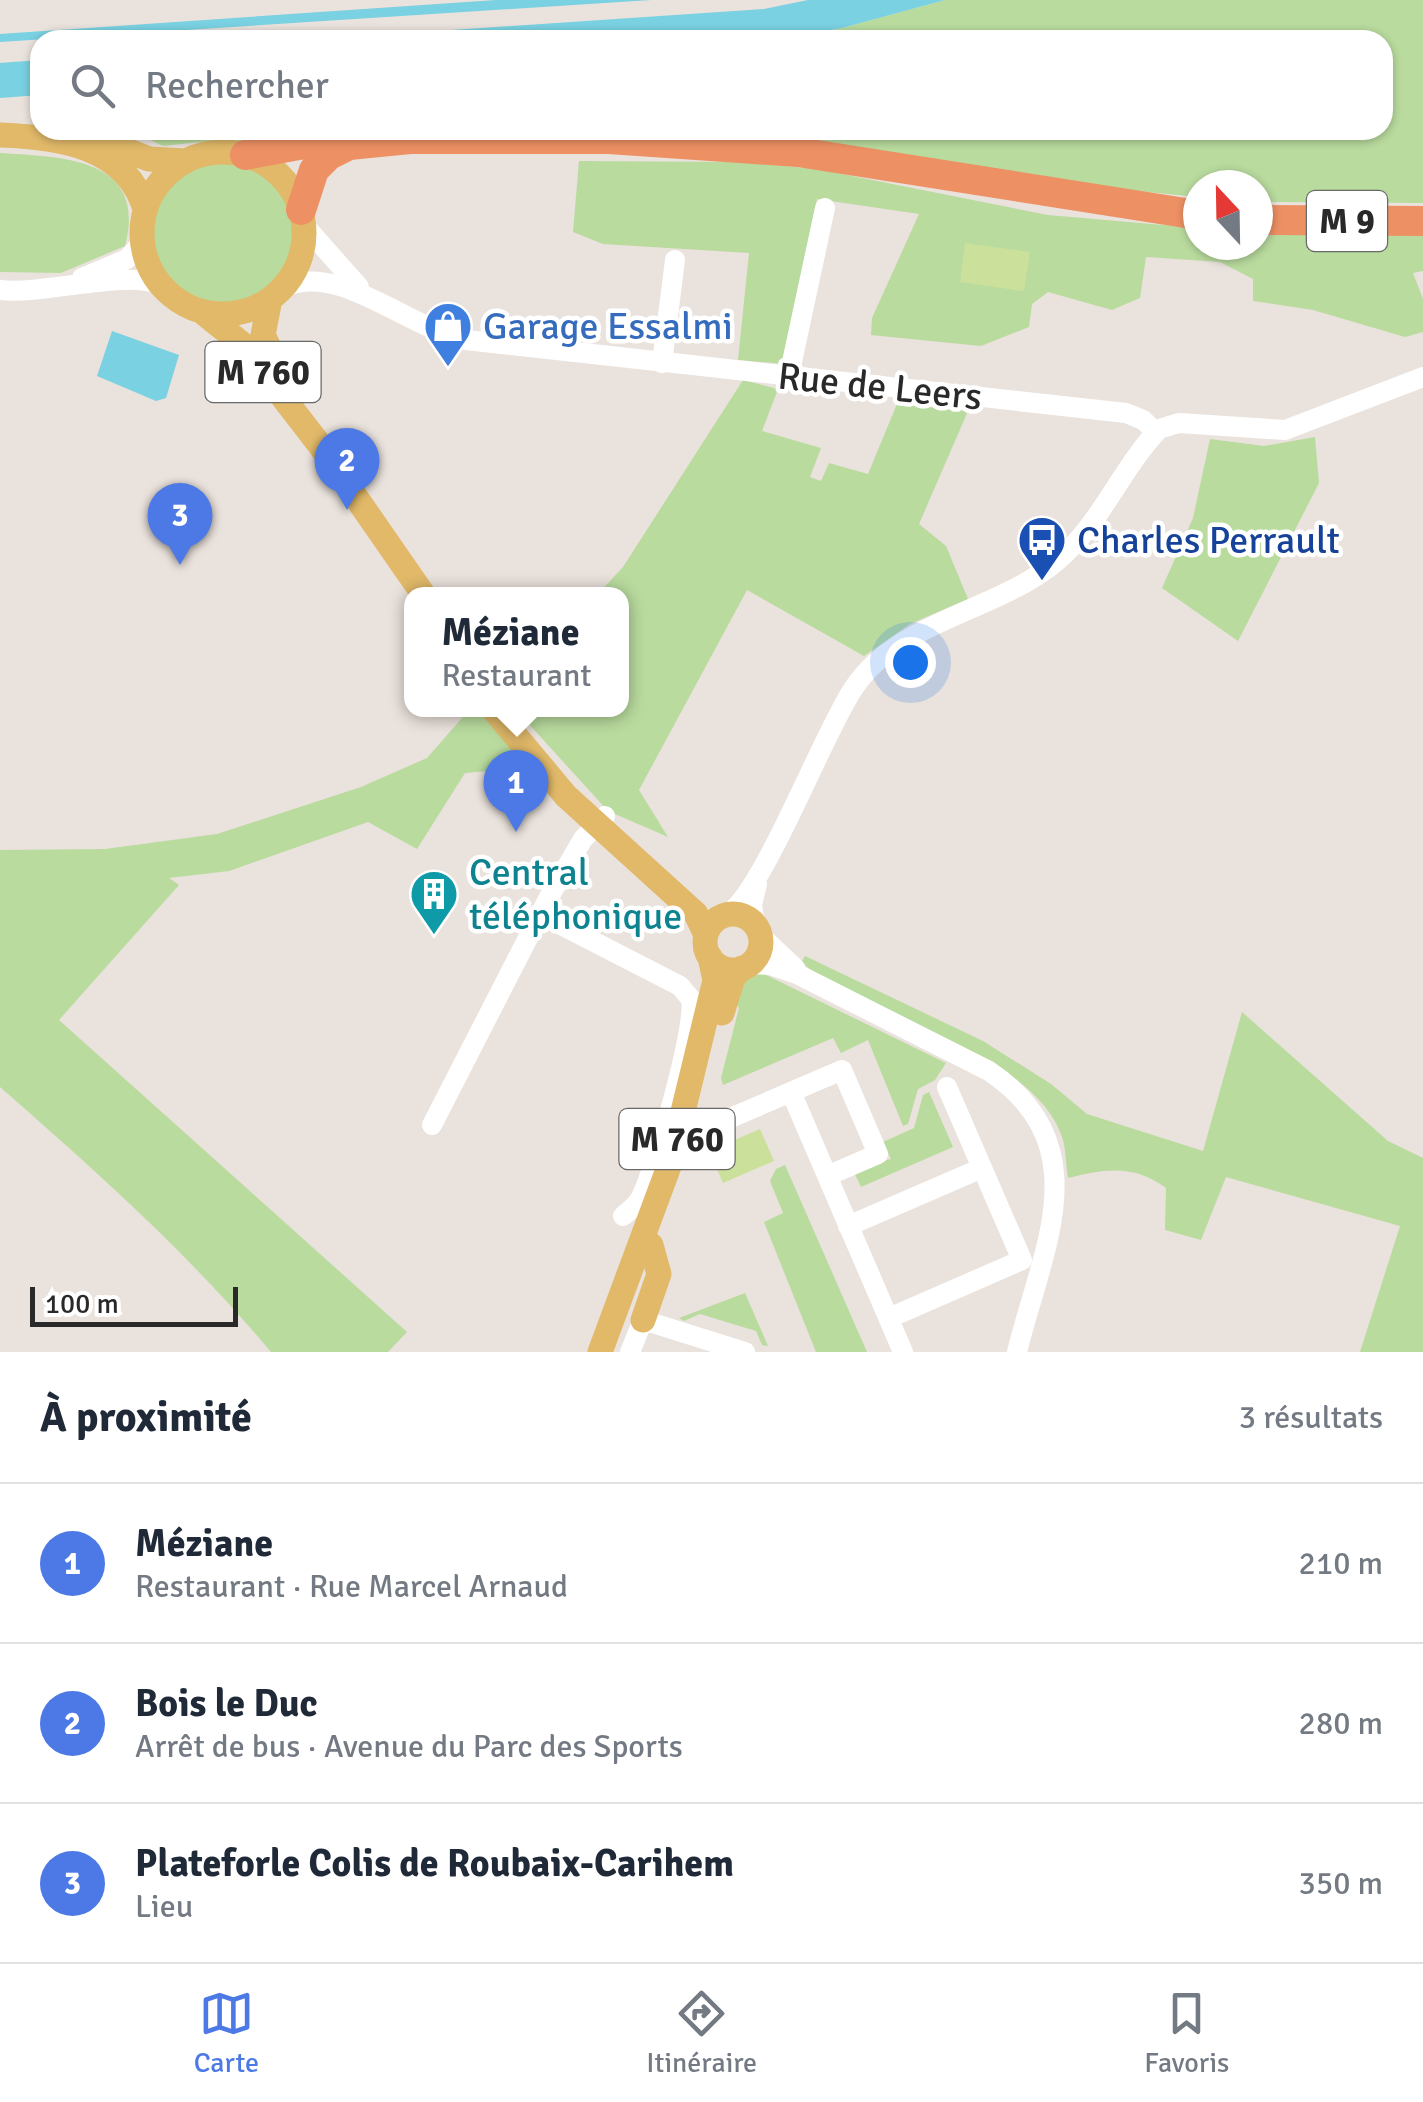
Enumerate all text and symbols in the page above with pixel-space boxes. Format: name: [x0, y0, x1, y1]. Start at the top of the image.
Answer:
search box: [30, 30, 1393, 140]
icon: search: [65, 58, 120, 113]
text: Rechercher: [145, 62, 329, 109]
north arrow: [1183, 170, 1273, 260]
road number: M 9: [1307, 191, 1387, 251]
shop icon: Garage Essalmi: [422, 300, 474, 368]
place label: Garage Essalmi: [483, 303, 733, 350]
road number: M 760: [206, 342, 320, 402]
street label: Rue de Leers: [776, 352, 984, 421]
pin: 2: [314, 428, 380, 510]
pin: 3: [148, 482, 212, 565]
bus stop icon: Charles Perrault: [1016, 514, 1068, 582]
place label: Charles Perrault: [1077, 517, 1340, 564]
popup: [404, 587, 629, 717]
text: Méziane: [441, 609, 580, 656]
your location: [885, 637, 936, 688]
text: Restaurant: [441, 656, 592, 695]
pin: 1: [484, 750, 548, 832]
place label: Central téléphonique: [469, 849, 682, 940]
building icon: Central téléphonique: [408, 868, 460, 936]
road number: M 760: [620, 1109, 734, 1169]
scale bar: [30, 1282, 238, 1326]
text: 100 m: [45, 1287, 119, 1321]
text: À proximité: [40, 1392, 252, 1443]
text: 3 résultats: [1239, 1398, 1383, 1437]
text: Méziane: [135, 1520, 273, 1567]
text: 1: [64, 1544, 81, 1583]
text: 210 m: [1299, 1544, 1383, 1583]
text: Restaurant · Rue Marcel Arnaud: [135, 1567, 568, 1606]
text: Bois le Duc: [135, 1680, 318, 1727]
text: 2: [64, 1704, 81, 1743]
text: 280 m: [1299, 1704, 1383, 1743]
text: Arrêt de bus · Avenue du Parc des Sports: [135, 1727, 683, 1766]
text: Plateforle Colis de Roubaix-Carihem: [135, 1840, 734, 1887]
text: 3: [64, 1864, 81, 1903]
text: 350 m: [1299, 1864, 1383, 1903]
text: Lieu: [135, 1887, 193, 1926]
tab: Carte: [194, 1986, 259, 2080]
tab: Itinéraire: [646, 1986, 757, 2080]
tab: Favoris: [1144, 1986, 1229, 2080]

